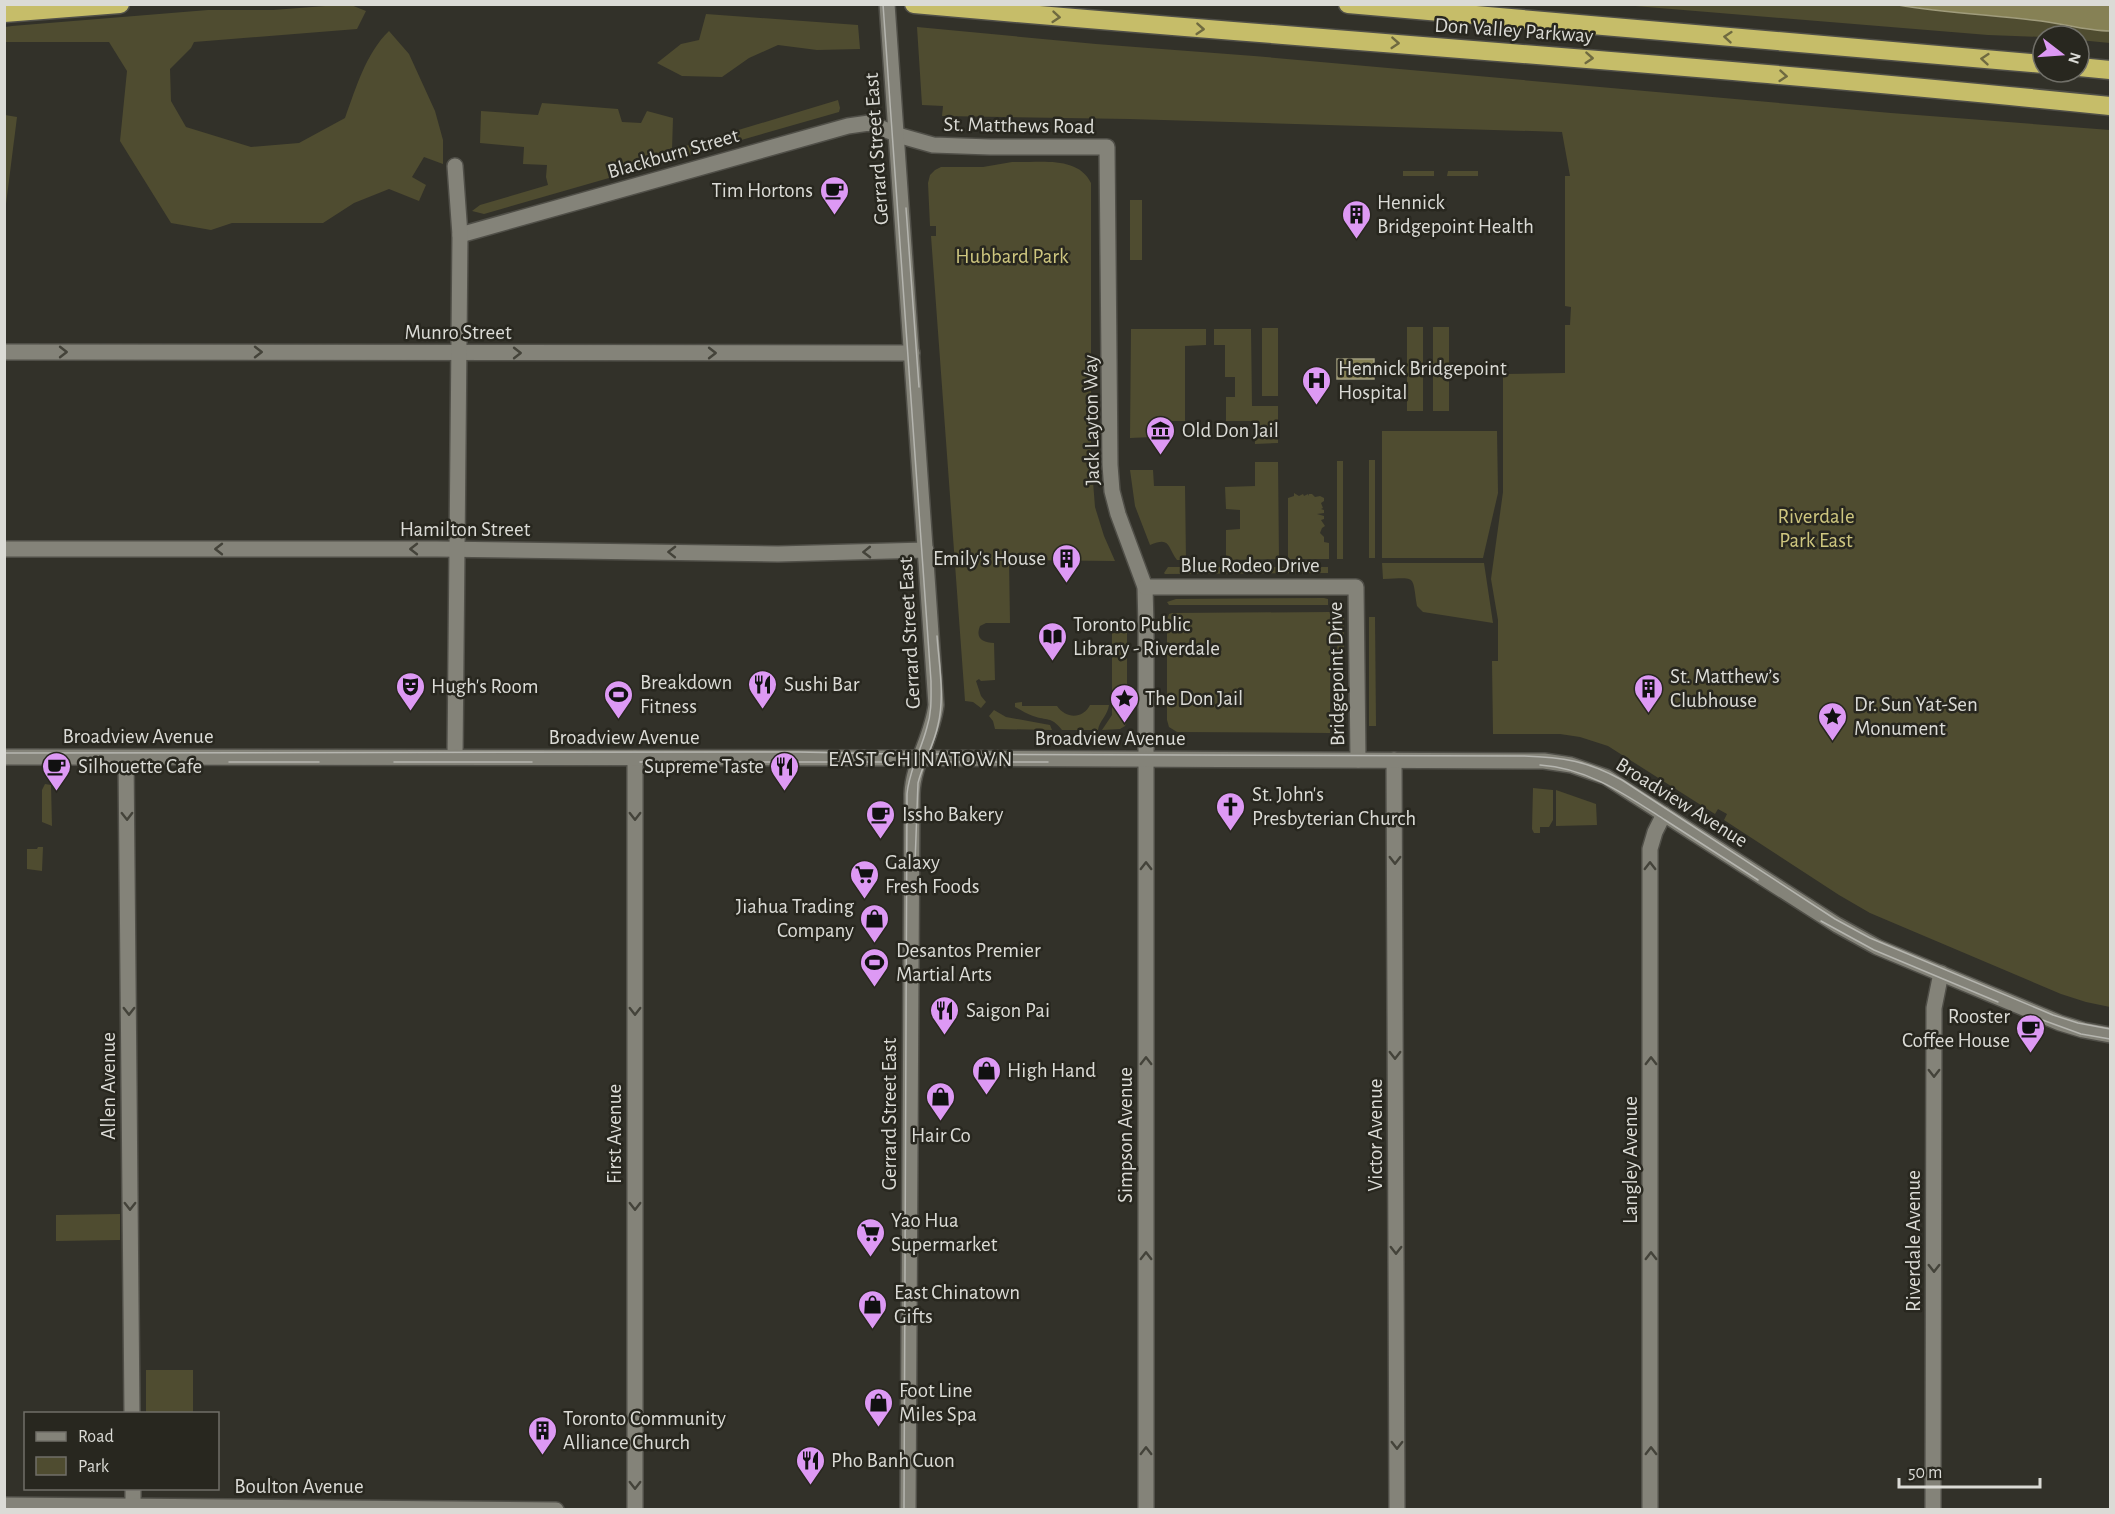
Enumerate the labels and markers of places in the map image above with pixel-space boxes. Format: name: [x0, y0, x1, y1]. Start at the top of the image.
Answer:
cafe icon: Tim Hortons: [818, 174, 850, 216]
place label: Tim Hortons: [711, 180, 813, 201]
place label: Hennick Bridgepoint Health: [1377, 192, 1534, 237]
building icon: Hennick Bridgepoint Health: [1340, 198, 1372, 240]
place label: Hennick Bridgepoint Hospital: [1338, 358, 1507, 403]
hospital icon: Hennick Bridgepoint Hospital: [1301, 364, 1333, 406]
museum icon: Old Don Jail: [1145, 414, 1177, 456]
place label: Old Don Jail: [1182, 420, 1279, 441]
building icon: Emily's House: [1051, 542, 1083, 584]
place label: Emily's House: [933, 548, 1046, 569]
place label: Toronto Public Library - Riverdale: [1073, 614, 1220, 659]
library icon: Toronto Public Library - Riverdale: [1036, 620, 1068, 662]
place label: St. Matthew’s Clubhouse: [1670, 666, 1780, 711]
restaurant icon: Sushi Bar: [747, 668, 779, 710]
theatre icon: Hugh's Room: [394, 670, 426, 712]
place label: Breakdown Fitness: [640, 672, 732, 717]
building icon: St. Matthew’s Clubhouse: [1633, 672, 1665, 714]
place label: Sushi Bar: [784, 674, 860, 695]
place label: Hugh's Room: [431, 676, 539, 697]
sports icon: Breakdown Fitness: [603, 678, 635, 720]
place icon: The Don Jail: [1108, 682, 1140, 724]
place label: The Don Jail: [1145, 688, 1243, 709]
place label: Dr. Sun Yat-Sen Monument: [1854, 694, 1978, 739]
place icon: Dr. Sun Yat-Sen Monument: [1817, 700, 1849, 742]
cafe icon: Silhouette Cafe: [41, 750, 73, 792]
restaurant icon: Supreme Taste: [769, 750, 801, 792]
place label: Silhouette Cafe: [78, 756, 202, 777]
place label: Supreme Taste: [644, 756, 764, 777]
place label: St. John's Presbyterian Church: [1252, 784, 1416, 829]
church icon: St. John's Presbyterian Church: [1215, 790, 1247, 832]
cafe icon: Issho Bakery: [865, 798, 897, 840]
place label: Issho Bakery: [902, 804, 1003, 825]
place label: Galaxy Fresh Foods: [885, 852, 980, 897]
supermarket icon: Galaxy Fresh Foods: [848, 858, 880, 900]
place label: Jiahua Trading Company: [736, 896, 855, 941]
shop icon: Jiahua Trading Company: [859, 902, 891, 944]
place label: Desantos Premier Martial Arts: [896, 940, 1041, 985]
sports icon: Desantos Premier Martial Arts: [859, 946, 891, 988]
restaurant icon: Saigon Pai: [929, 994, 961, 1036]
place label: Saigon Pai: [966, 1000, 1050, 1021]
place label: Rooster Coffee House: [1902, 1006, 2010, 1051]
cafe icon: Rooster Coffee House: [2015, 1012, 2047, 1054]
shop icon: High Hand: [970, 1054, 1002, 1096]
place label: High Hand: [1007, 1060, 1096, 1081]
shop icon: Hair Co: [925, 1080, 957, 1122]
place label: Hair Co: [911, 1125, 971, 1146]
place label: Yao Hua Supermarket: [891, 1210, 998, 1255]
supermarket icon: Yao Hua Supermarket: [854, 1216, 886, 1258]
place label: East Chinatown Gifts: [894, 1282, 1020, 1327]
shop icon: East Chinatown Gifts: [857, 1288, 889, 1330]
place label: Foot Line Miles Spa: [899, 1380, 977, 1425]
shop icon: Foot Line Miles Spa: [862, 1386, 894, 1428]
place label: Toronto Community Alliance Church: [563, 1408, 726, 1453]
building icon: Toronto Community Alliance Church: [526, 1414, 558, 1456]
restaurant icon: Pho Banh Cuon: [794, 1444, 826, 1486]
place label: Pho Banh Cuon: [831, 1450, 955, 1471]

